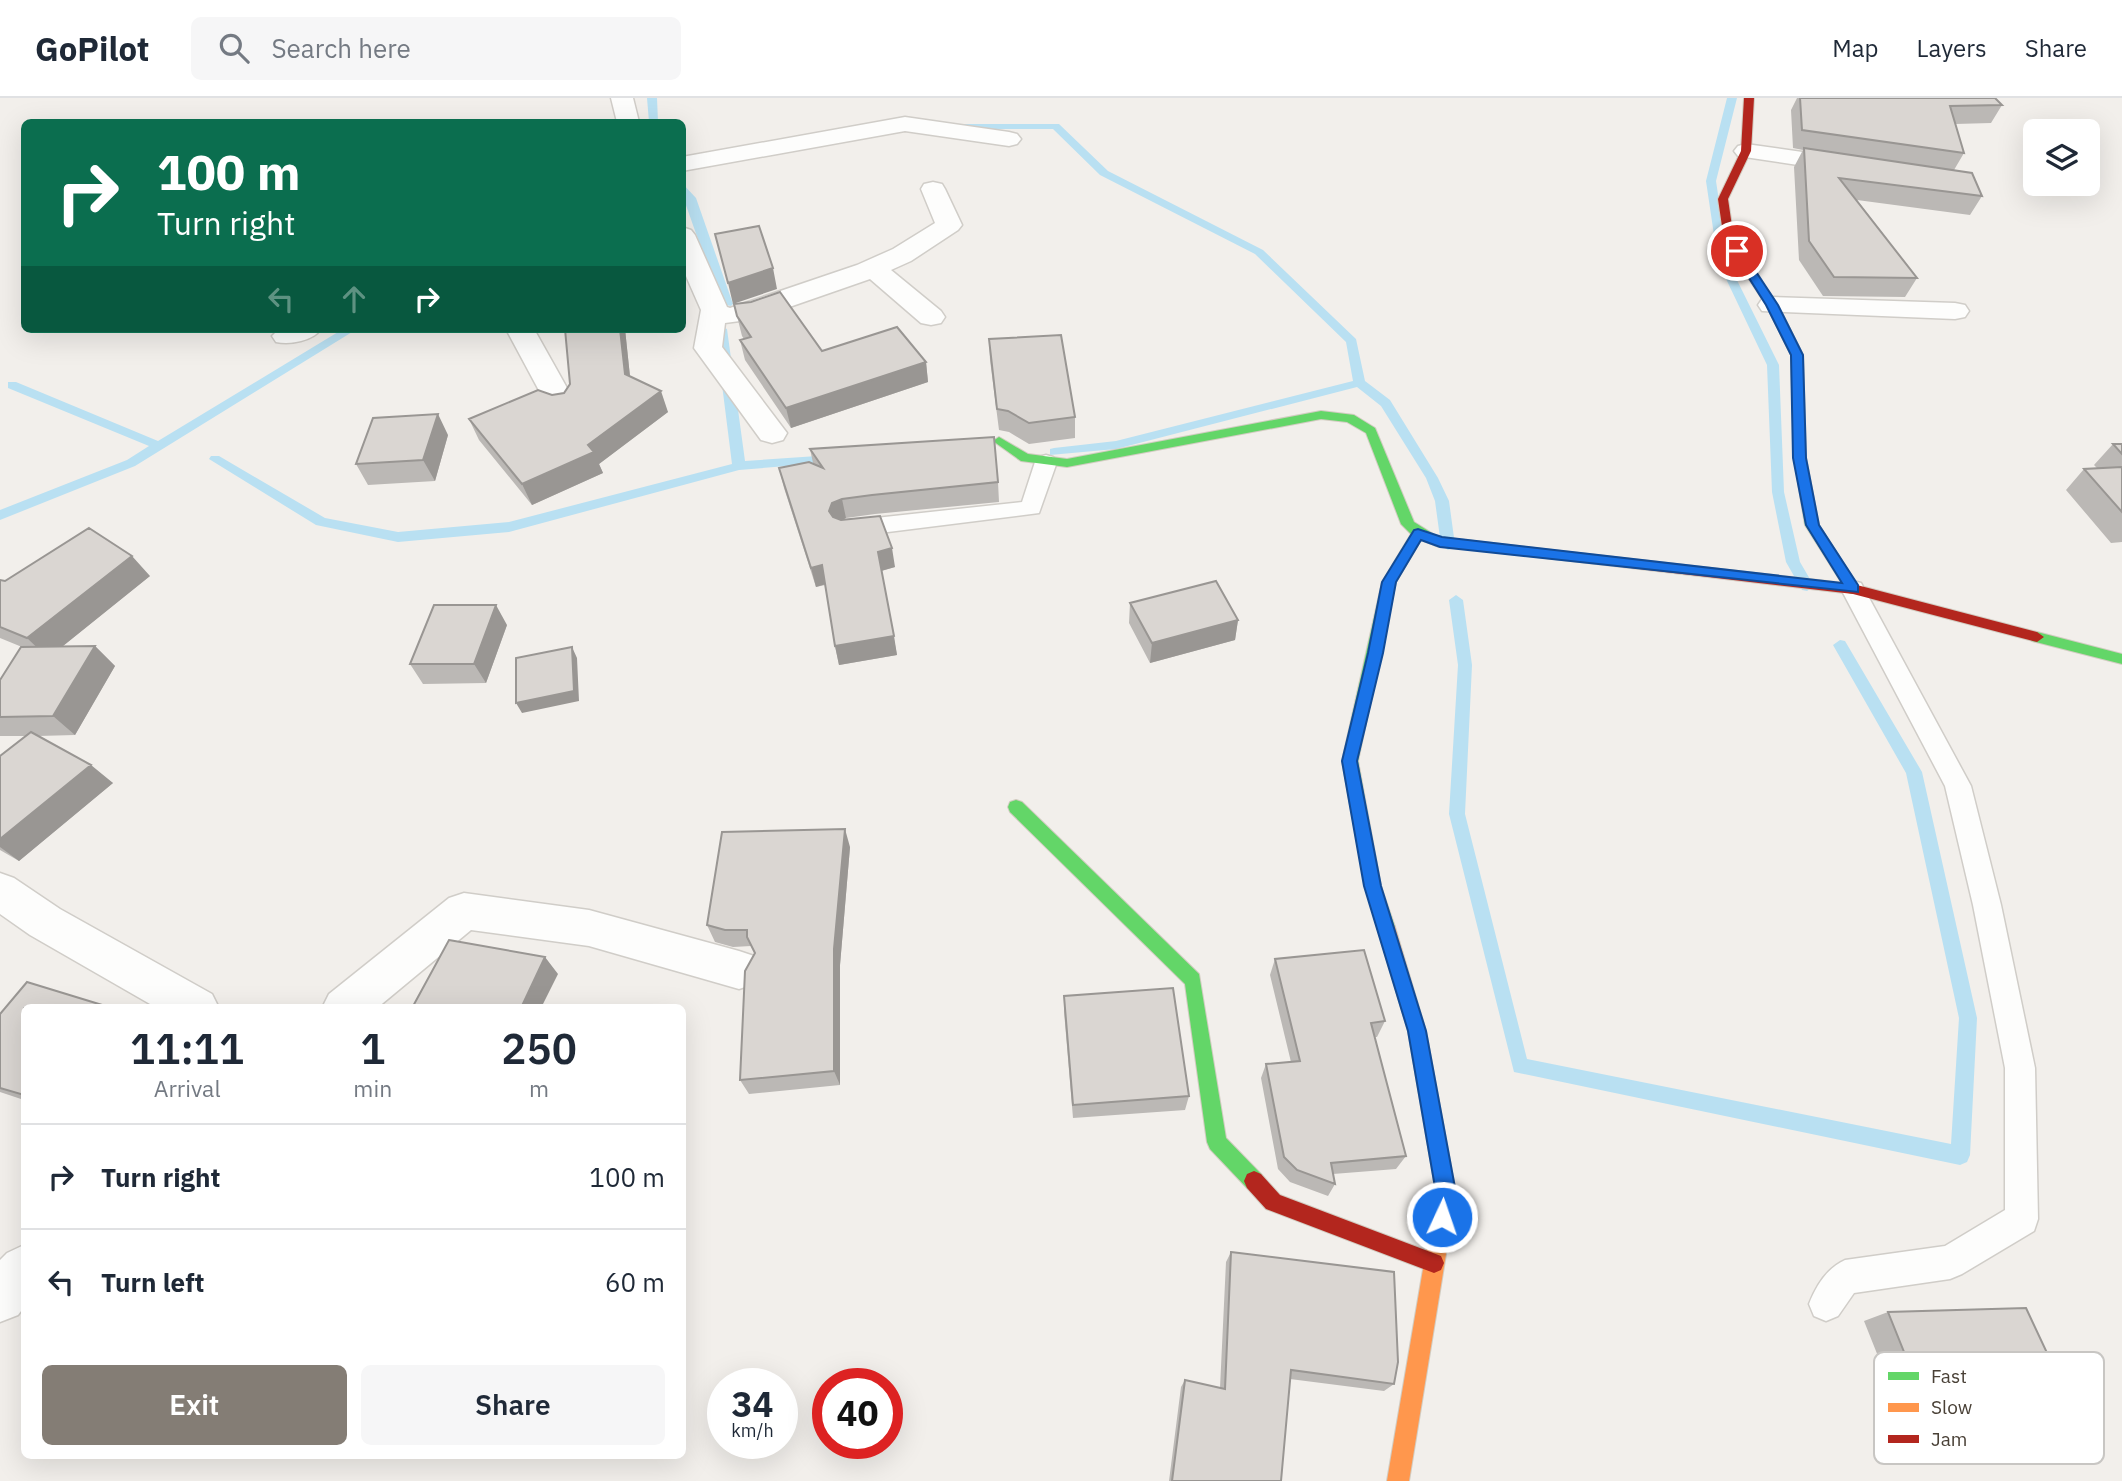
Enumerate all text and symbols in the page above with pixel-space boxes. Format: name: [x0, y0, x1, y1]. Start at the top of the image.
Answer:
search box: [191, 17, 681, 80]
text: GoPilot: [35, 27, 149, 70]
icon: search: [215, 29, 253, 67]
text: Search here: [271, 31, 411, 65]
text: Map: [1832, 32, 1879, 64]
text: Layers: [1917, 32, 1987, 64]
text: Share: [2025, 32, 2087, 64]
map controls: [2023, 119, 2100, 196]
button: layers: [2023, 119, 2100, 196]
text: 100 m: [157, 140, 301, 203]
icon: right: [42, 147, 133, 238]
text: Turn right: [157, 202, 295, 244]
pin: [1707, 221, 1767, 281]
icon: arrive: [1718, 232, 1756, 270]
icon: left: [262, 280, 300, 318]
icon: ahead: [335, 280, 373, 318]
icon: right: [408, 280, 446, 318]
text: 11:11: [130, 1021, 244, 1076]
text: 1: [360, 1021, 385, 1076]
text: 250: [501, 1021, 577, 1076]
text: Arrival: [154, 1073, 221, 1103]
text: min: [353, 1073, 392, 1103]
text: m: [529, 1073, 549, 1103]
icon: right: [42, 1158, 80, 1196]
text: Turn right: [101, 1160, 220, 1194]
text: 100 m: [589, 1160, 665, 1194]
position arrow: [1405, 1180, 1479, 1254]
icon: left: [42, 1263, 80, 1301]
text: Turn left: [101, 1265, 204, 1299]
text: 60 m: [605, 1265, 665, 1299]
legend: [1874, 1352, 2104, 1464]
text: Fast: [1931, 1364, 1967, 1388]
button: Exit: [42, 1365, 347, 1445]
button: Share: [361, 1365, 665, 1445]
speed limit sign: 40: [812, 1368, 903, 1459]
text: 34: [731, 1381, 774, 1427]
text: Slow: [1931, 1395, 1972, 1419]
text: km/h: [731, 1419, 774, 1442]
text: Jam: [1931, 1427, 1967, 1451]

